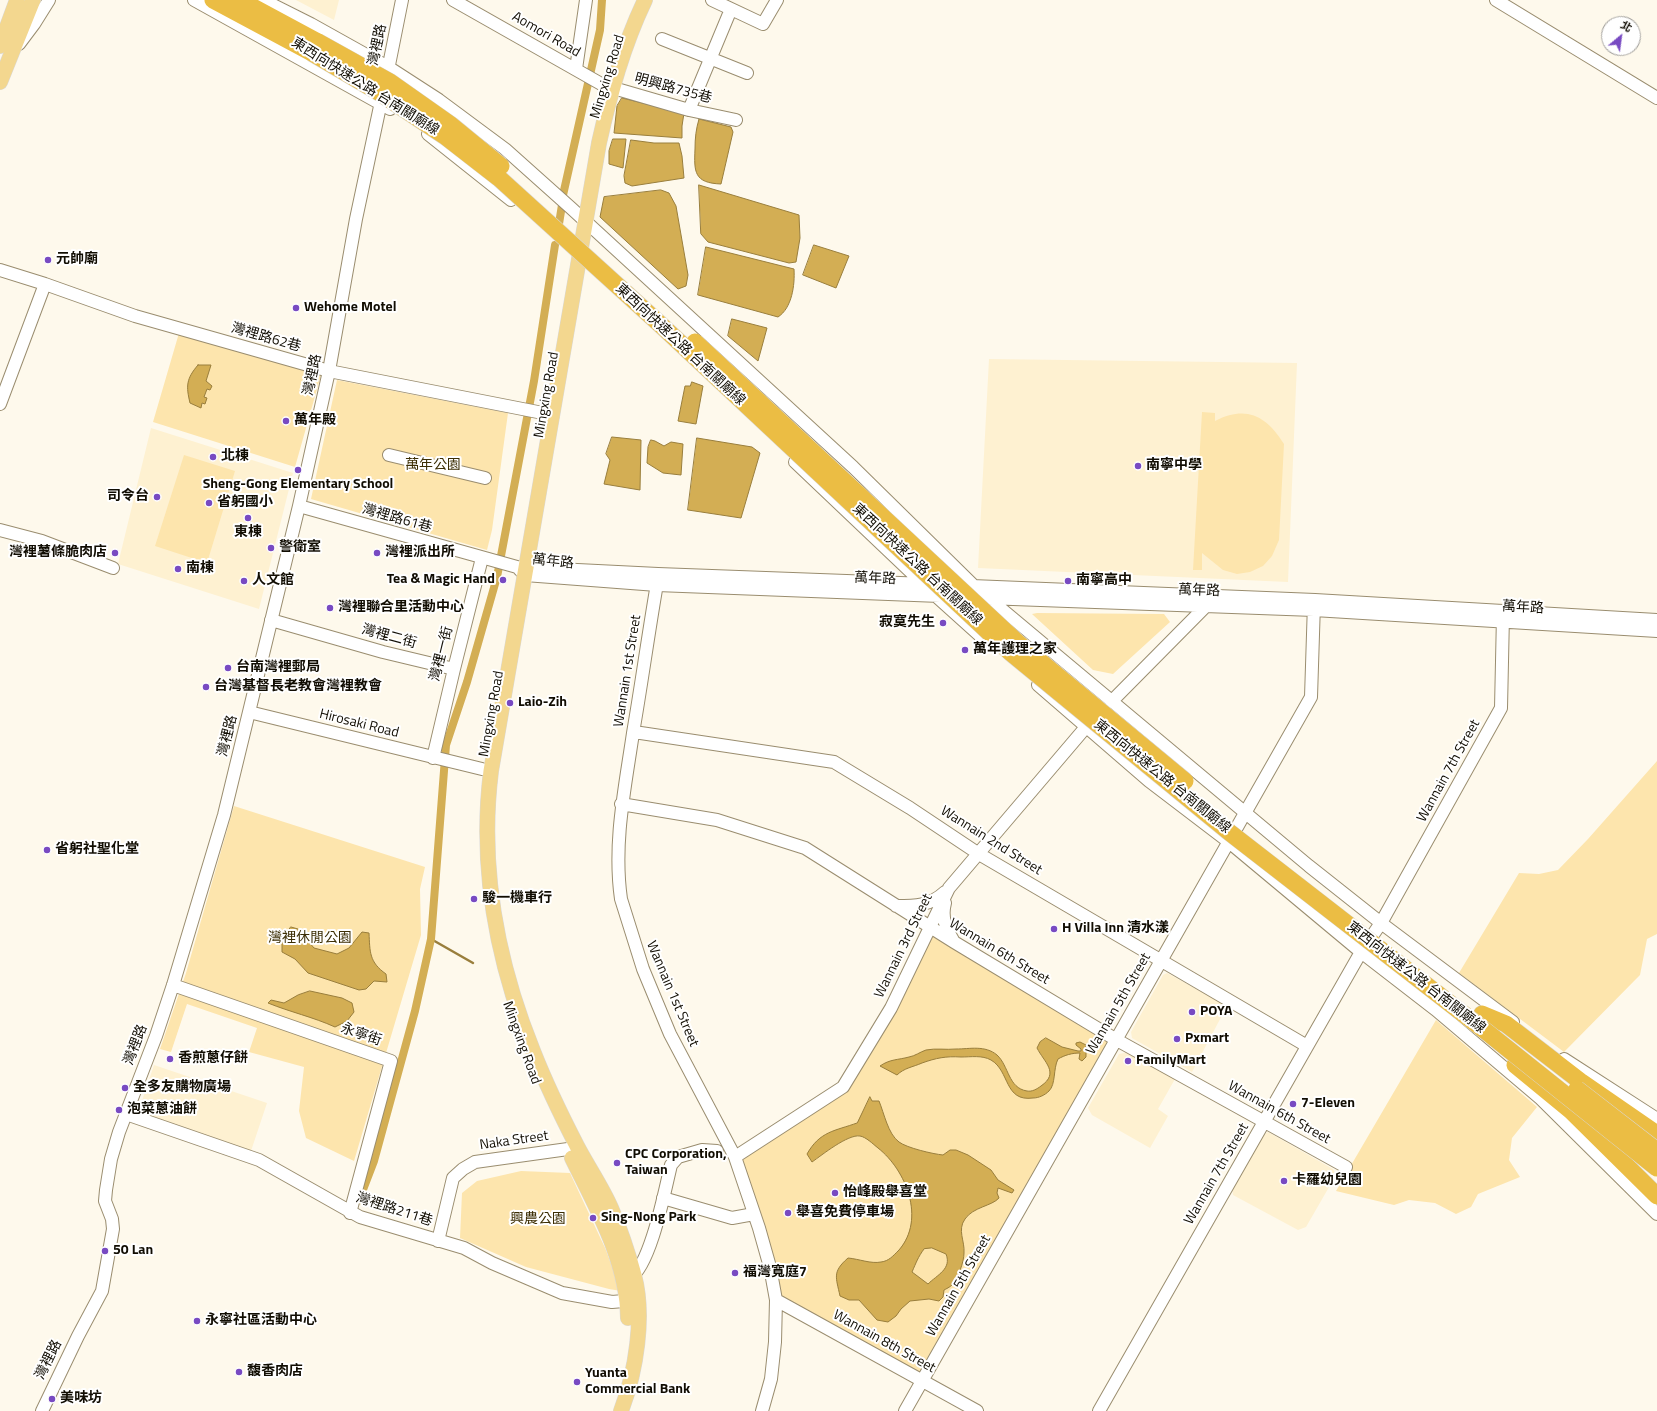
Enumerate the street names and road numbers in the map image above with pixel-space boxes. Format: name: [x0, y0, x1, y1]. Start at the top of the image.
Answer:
street label: Aomori Road: [509, 9, 583, 61]
street label: 灣裡路: [365, 23, 391, 67]
street label: Mingxing Road: [587, 33, 629, 121]
street label: 東西向快速公路 台南關廟線: [288, 35, 442, 139]
street label: 明興路735巷: [632, 71, 714, 107]
street label: 東西向快速公路 台南關廟線: [612, 281, 748, 409]
street label: 灣裡路62巷: [229, 320, 303, 356]
street label: Mingxing Road: [531, 351, 563, 439]
street label: 灣裡路: [300, 353, 326, 397]
street label: 灣裡路61巷: [360, 501, 434, 537]
street label: 東西向快速公路 台南關廟線: [849, 501, 985, 629]
street label: 萬年路: [531, 551, 575, 573]
street label: 萬年路: [854, 570, 896, 588]
street label: 萬年路: [1178, 582, 1220, 600]
street label: 萬年路: [1502, 599, 1544, 617]
street label: Wannain 1st Street: [611, 614, 645, 728]
street label: 灣裡二街: [360, 622, 418, 652]
street label: 灣裡一街: [427, 625, 457, 683]
street label: Mingxing Road: [476, 670, 508, 758]
street label: Hirosaki Road: [318, 706, 400, 742]
street label: 灣裡路: [215, 714, 241, 758]
street label: 東西向快速公路 台南關廟線: [1090, 717, 1234, 837]
street label: Wannain 7th Street: [1414, 717, 1484, 825]
street label: Wannain 2nd Street: [937, 803, 1045, 879]
street label: Wannain 3rd Street: [871, 891, 937, 1001]
street label: Wannain 6th Street: [946, 915, 1052, 989]
street label: 東西向快速公路 台南關廟線: [1343, 919, 1489, 1037]
street label: Wannain 1st Street: [642, 939, 702, 1049]
street label: Wannain 5th Street: [1083, 950, 1155, 1058]
street label: Mingxing Road: [498, 999, 544, 1087]
street label: 永寧街: [338, 1020, 384, 1050]
street label: 灣裡路: [121, 1022, 151, 1068]
street label: Wannain 6th Street: [1225, 1078, 1333, 1148]
street label: Wannain 7th Street: [1181, 1120, 1253, 1228]
street label: Naka Street: [479, 1128, 549, 1154]
street label: 灣裡路211巷: [354, 1190, 434, 1230]
street label: Wannain 5th Street: [923, 1232, 995, 1340]
street label: Wannain 8th Street: [830, 1307, 938, 1377]
street label: 灣裡路: [32, 1337, 66, 1383]

